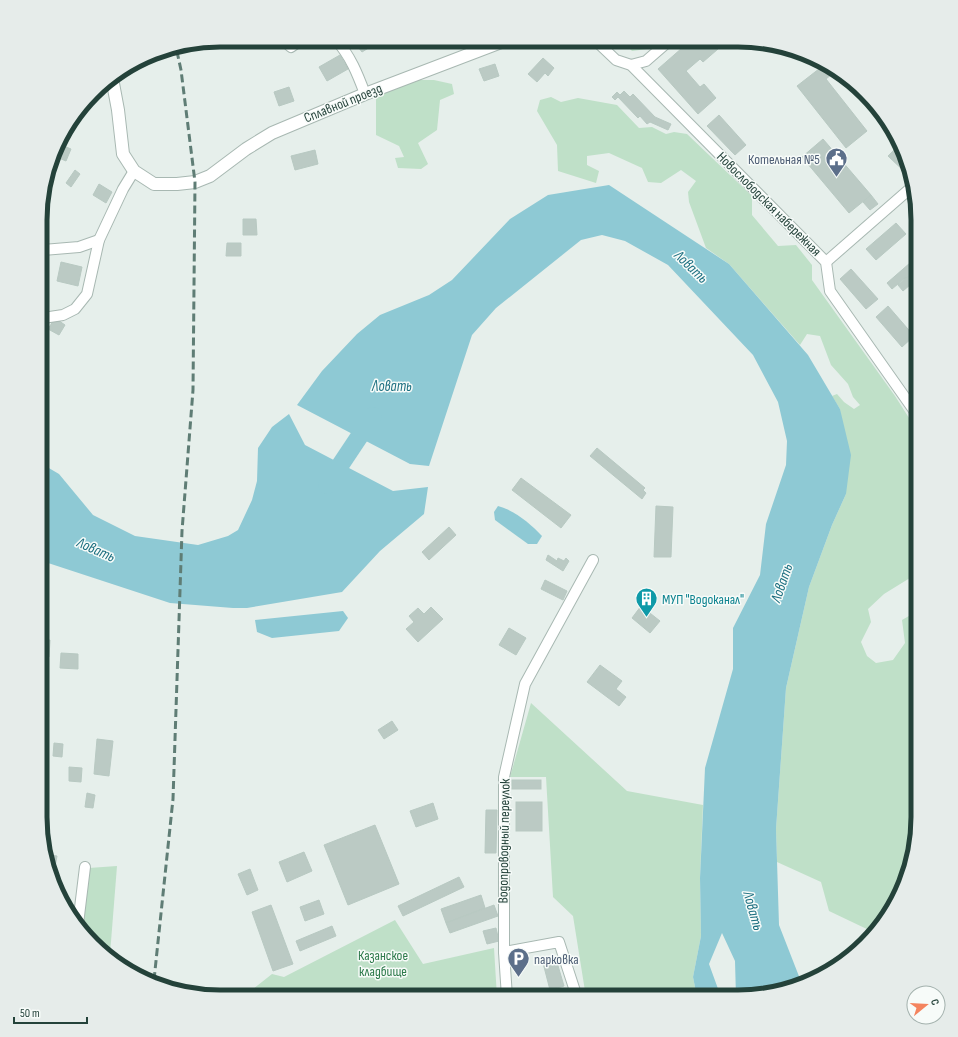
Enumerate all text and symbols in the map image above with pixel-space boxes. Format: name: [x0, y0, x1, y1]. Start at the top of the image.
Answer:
street label: Сплавной проезд: [301, 80, 385, 126]
public building icon: Котельная №5: [823, 146, 849, 179]
street label: Новослободская набережная: [713, 148, 825, 260]
place label: Котельная №5: [748, 151, 820, 168]
water label: Ловать: [669, 246, 712, 288]
water label: Ловать: [371, 377, 412, 396]
water label: Ловать: [73, 533, 118, 567]
water label: Ловать: [766, 561, 798, 606]
building icon: МУП "Водоканал": [633, 586, 659, 619]
place label: МУП "Водоканал": [662, 591, 744, 608]
street label: Водопроводный переулок: [494, 778, 514, 904]
water label: Ловать: [738, 888, 768, 933]
parking icon: парковка: [505, 946, 531, 979]
park label: Казанское кладбище: [358, 947, 408, 980]
place label: парковка: [534, 951, 579, 968]
north arrow: [906, 985, 946, 1025]
text: С: [928, 997, 942, 1007]
scale bar: [14, 999, 87, 1025]
text: 50 m: [20, 1006, 40, 1021]

